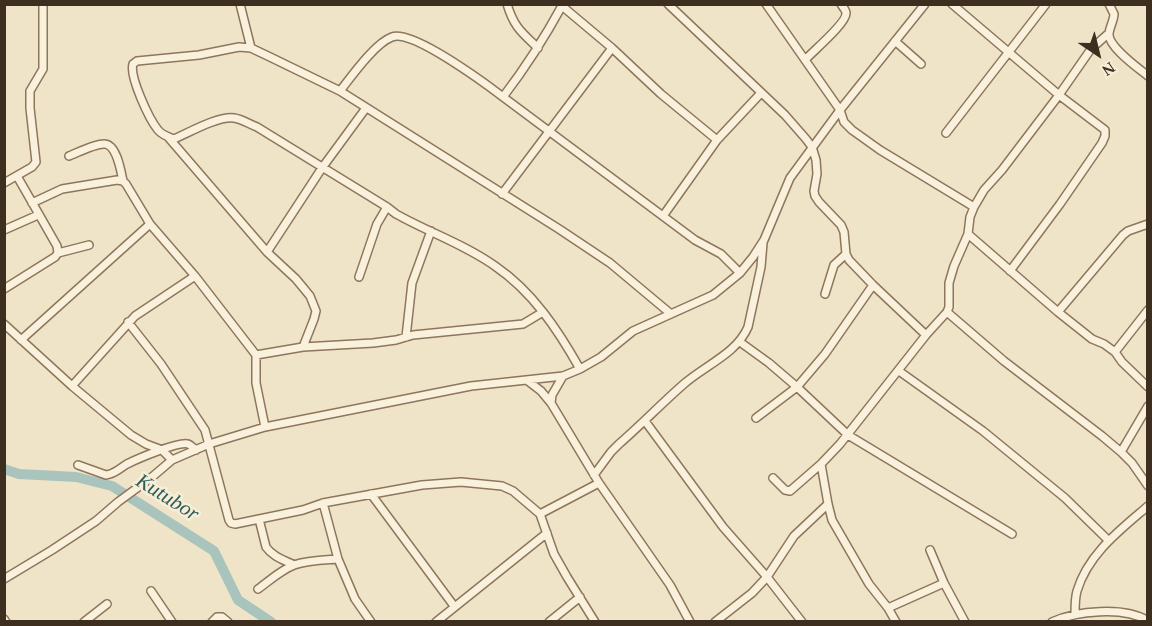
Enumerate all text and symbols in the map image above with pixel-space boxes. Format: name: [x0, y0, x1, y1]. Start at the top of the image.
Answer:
north arrow: [1068, 24, 1128, 84]
text: N: [1099, 59, 1118, 79]
water label: Kutubor: [131, 469, 203, 527]

